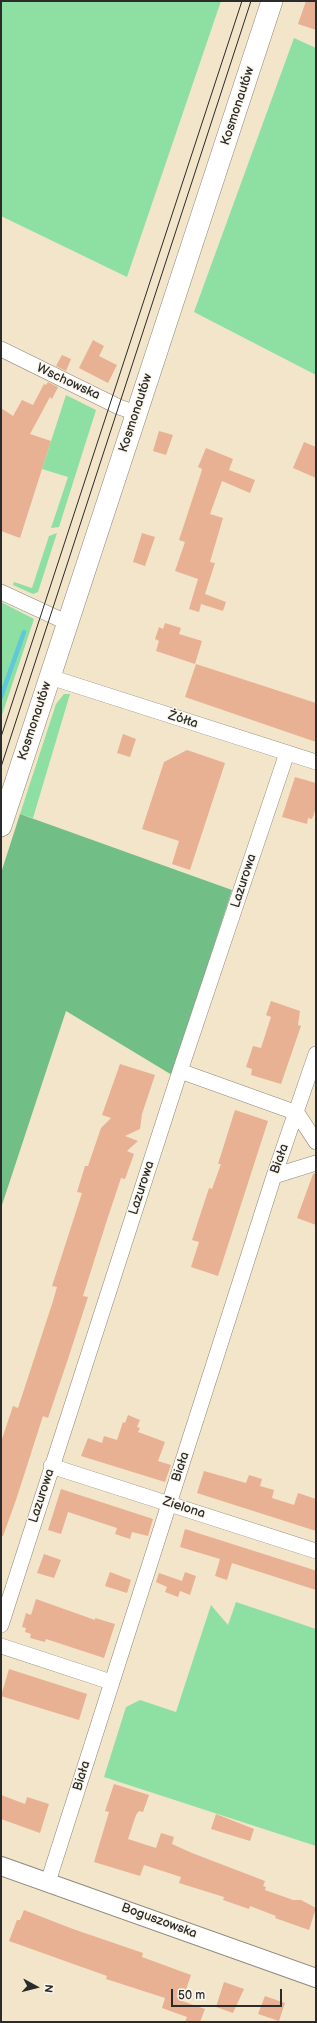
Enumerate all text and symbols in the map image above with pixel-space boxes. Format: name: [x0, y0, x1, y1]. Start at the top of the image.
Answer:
street label: Kosmonautów: [218, 65, 258, 147]
street label: Wschowska: [34, 360, 102, 404]
street label: Kosmonautów: [116, 372, 156, 454]
street label: Kosmonautów: [15, 680, 55, 762]
street label: Żółta: [166, 708, 200, 732]
street label: Lazurowa: [228, 852, 260, 910]
street label: Biała: [267, 1142, 293, 1176]
street label: Lazurowa: [126, 1159, 158, 1217]
street label: Biała: [169, 1450, 193, 1484]
street label: Lazurowa: [26, 1467, 58, 1525]
street label: Zielona: [161, 1494, 207, 1522]
street label: Biała: [70, 1759, 94, 1793]
street label: Boguszowska: [119, 1900, 199, 1942]
north arrow: [16, 1967, 56, 2007]
scale bar: [173, 1981, 284, 2007]
text: N: [41, 1984, 55, 1993]
text: 50 m: [178, 1988, 205, 2003]

